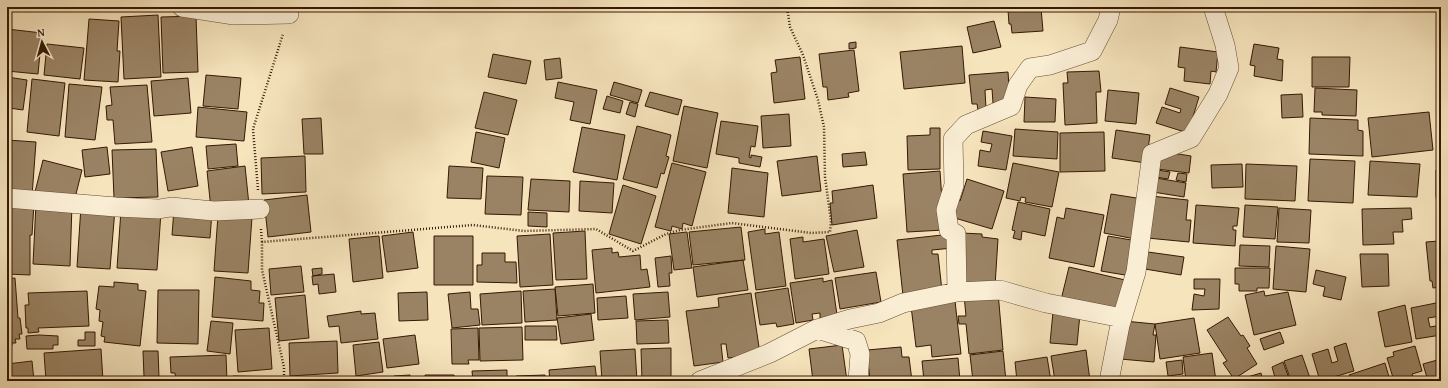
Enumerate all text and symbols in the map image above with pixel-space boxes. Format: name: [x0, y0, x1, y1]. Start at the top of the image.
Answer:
north arrow: [22, 22, 62, 62]
text: N: [36, 24, 46, 40]

